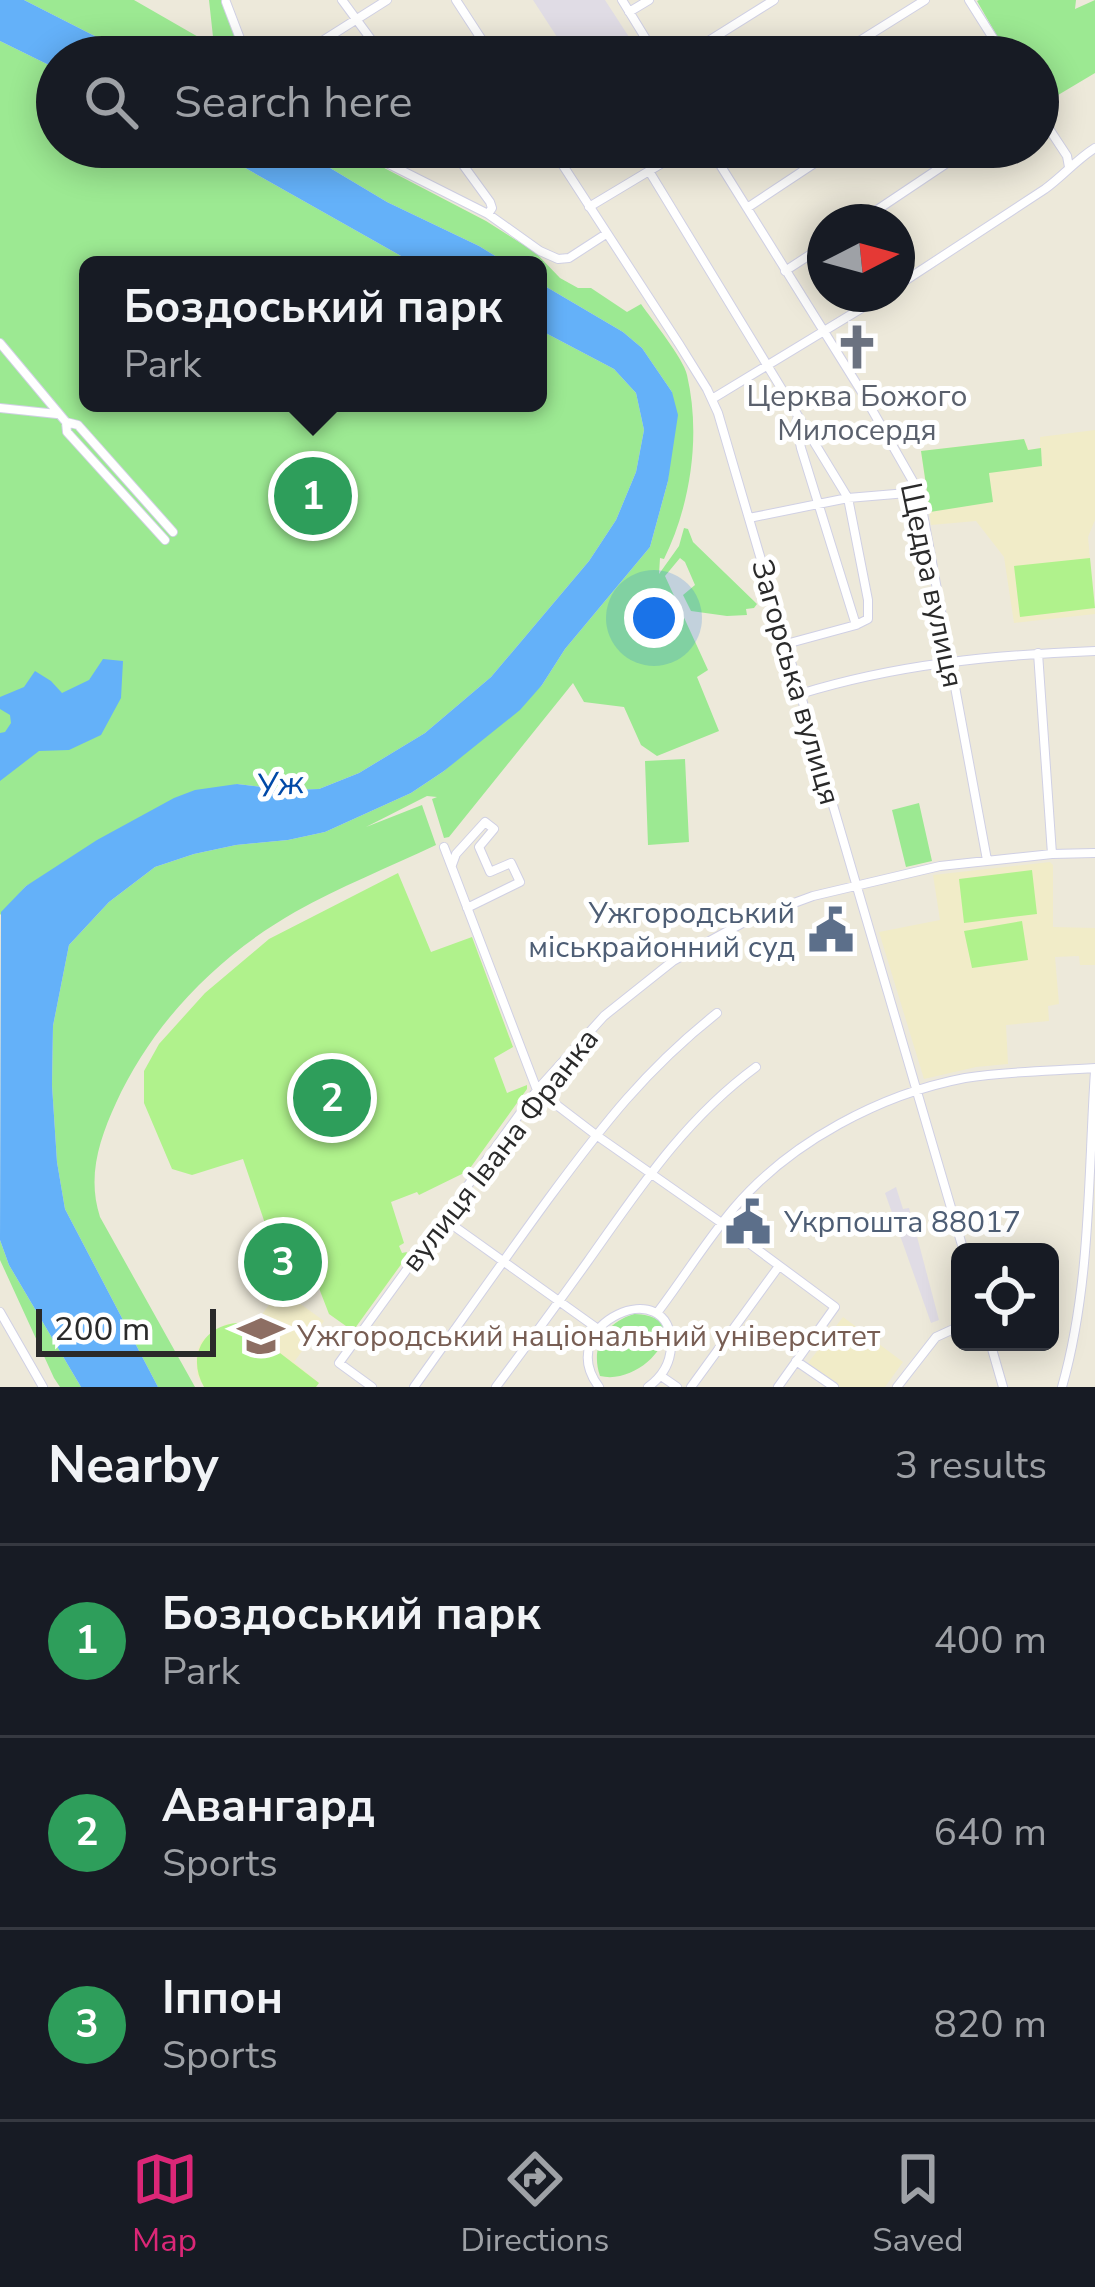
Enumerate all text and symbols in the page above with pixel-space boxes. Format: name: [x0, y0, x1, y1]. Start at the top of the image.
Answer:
search box: [36, 36, 1059, 168]
icon: search: [78, 69, 144, 135]
text: Search here: [174, 72, 413, 133]
north arrow: [807, 204, 915, 312]
popup: [79, 256, 547, 412]
text: Боздоський парк: [124, 277, 502, 338]
church icon: Церква Божого Милосердя: [832, 322, 882, 372]
text: Park: [124, 338, 202, 391]
place label: Церква Божого Милосердя: [746, 376, 968, 451]
pin: 1: [274, 451, 352, 541]
street label: Щедра вулиця: [890, 479, 973, 691]
street label: Загорська вулиця: [741, 555, 850, 810]
your location: [624, 588, 684, 648]
water label: Уж: [255, 760, 307, 809]
place label: Ужгородський міськрайонний суд: [528, 893, 795, 968]
public building icon: Ужгородський міськрайонний суд: [806, 905, 856, 955]
street label: вулиця Івана Франка: [392, 1020, 608, 1281]
pin: 2: [293, 1053, 371, 1143]
public building icon: Укрпошта 88017: [723, 1197, 773, 1247]
place label: Укрпошта 88017: [783, 1202, 1021, 1243]
pin: 3: [244, 1217, 322, 1307]
map controls: [951, 1243, 1059, 1351]
button: locate: [951, 1243, 1059, 1351]
scale bar: [36, 1303, 216, 1356]
text: 200 m: [54, 1307, 150, 1352]
school or university icon: Ужгородський національний університет: [236, 1311, 286, 1361]
place label: Ужгородський національний університет: [296, 1316, 881, 1357]
text: Nearby: [48, 1430, 219, 1500]
text: 3 results: [895, 1439, 1047, 1492]
text: Боздоський парк: [162, 1584, 541, 1645]
text: 1: [75, 1614, 99, 1667]
text: 400 m: [933, 1614, 1047, 1667]
text: Park: [162, 1645, 240, 1698]
text: Авангард: [162, 1776, 375, 1837]
text: 2: [75, 1806, 99, 1859]
text: 640 m: [933, 1806, 1047, 1859]
text: Sports: [162, 1837, 278, 1890]
text: Іппон: [162, 1968, 283, 2029]
text: 3: [75, 1998, 99, 2051]
text: 820 m: [933, 1998, 1047, 2051]
text: Sports: [162, 2029, 278, 2082]
tab: Map: [132, 2146, 198, 2263]
tab: Directions: [461, 2146, 609, 2263]
tab: Saved: [872, 2146, 963, 2263]

